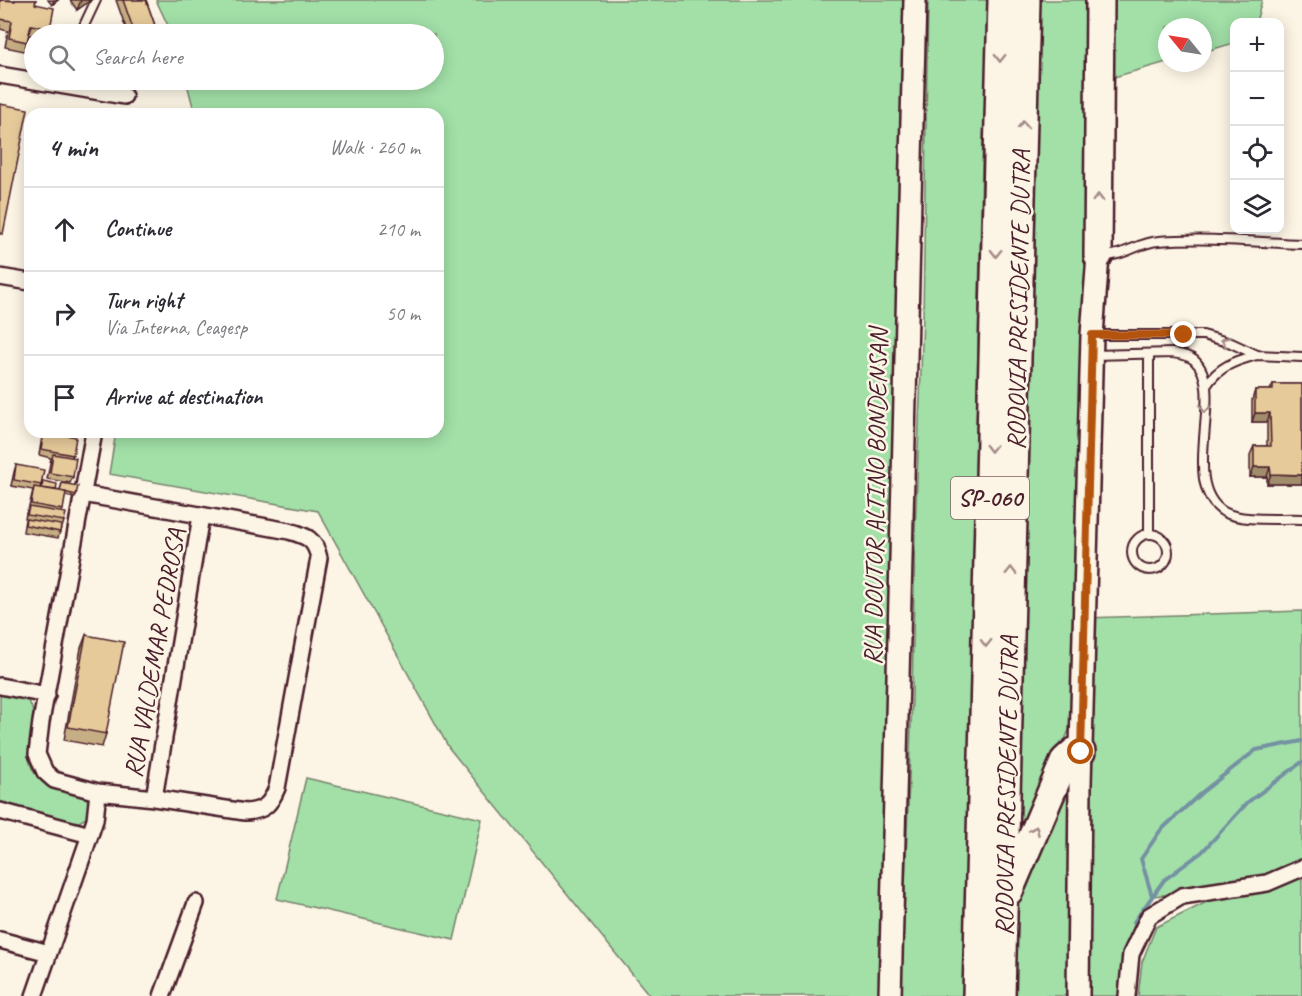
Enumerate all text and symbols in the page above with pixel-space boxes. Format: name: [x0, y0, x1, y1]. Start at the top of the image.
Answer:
north arrow: [1158, 18, 1212, 72]
map controls: [1230, 18, 1284, 234]
button: +: [1230, 18, 1284, 72]
search box: [24, 24, 444, 90]
icon: search: [45, 41, 78, 74]
text: Search here: [93, 43, 183, 71]
one-way arrow: [994, 54, 1007, 63]
button: −: [1230, 72, 1284, 126]
one-way arrow: [1016, 120, 1029, 129]
button: locate: [1230, 126, 1284, 180]
text: 4 min: [48, 131, 98, 164]
text: Walk · 260 m: [330, 135, 420, 160]
street label: RODOVIA PRESIDENTE DUTRA: [999, 148, 1038, 450]
button: layers: [1230, 180, 1284, 234]
one-way arrow: [1092, 193, 1104, 202]
icon: ahead: [48, 213, 81, 246]
text: Continue: [105, 215, 171, 243]
text: 210 m: [377, 217, 420, 242]
one-way arrow: [989, 249, 1002, 258]
text: Turn right: [105, 287, 182, 315]
icon: right: [48, 297, 81, 330]
text: 50 m: [386, 301, 420, 326]
text: Via Interna, Ceagesp: [105, 315, 247, 340]
route end: [1170, 321, 1196, 347]
street label: RUA DOUTOR ALTINO BONDENSAN: [856, 324, 895, 665]
one-way arrow: [1221, 336, 1231, 349]
icon: arrive: [48, 381, 81, 414]
text: Arrive at destination: [105, 383, 262, 411]
one-way arrow: [1199, 405, 1212, 414]
one-way arrow: [985, 444, 997, 453]
road number: SP-060: [951, 477, 1029, 519]
street label: RUA VALDEMAR PEDROSA: [116, 525, 193, 780]
one-way arrow: [1005, 567, 1018, 576]
street label: RODOVIA PRESIDENTE DUTRA: [987, 634, 1026, 936]
one-way arrow: [980, 639, 992, 648]
route start: [1067, 738, 1093, 764]
one-way arrow: [1028, 825, 1040, 836]

